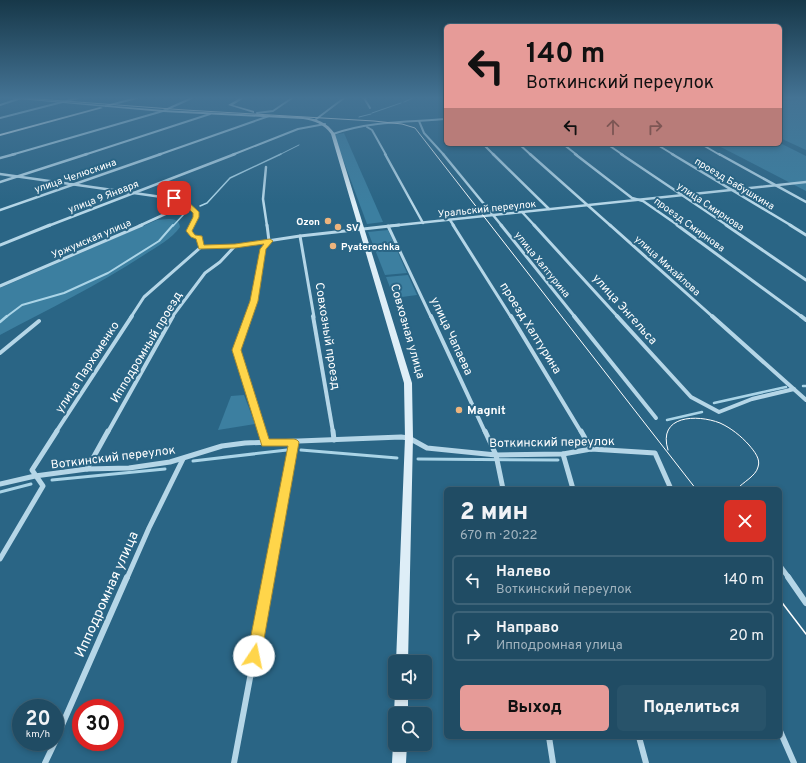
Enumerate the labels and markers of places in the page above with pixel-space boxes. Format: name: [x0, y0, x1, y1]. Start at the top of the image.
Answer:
pin: [157, 181, 191, 215]
place label: Ozon: [296, 216, 320, 229]
marker: Ozon: [323, 216, 333, 226]
marker: SV: [333, 222, 343, 232]
place label: SV: [346, 222, 359, 235]
marker: Pyaterochka: [328, 241, 338, 251]
place label: Pyaterochka: [341, 241, 400, 254]
place label: Magnit: [467, 403, 506, 419]
marker: Magnit: [454, 405, 464, 415]

